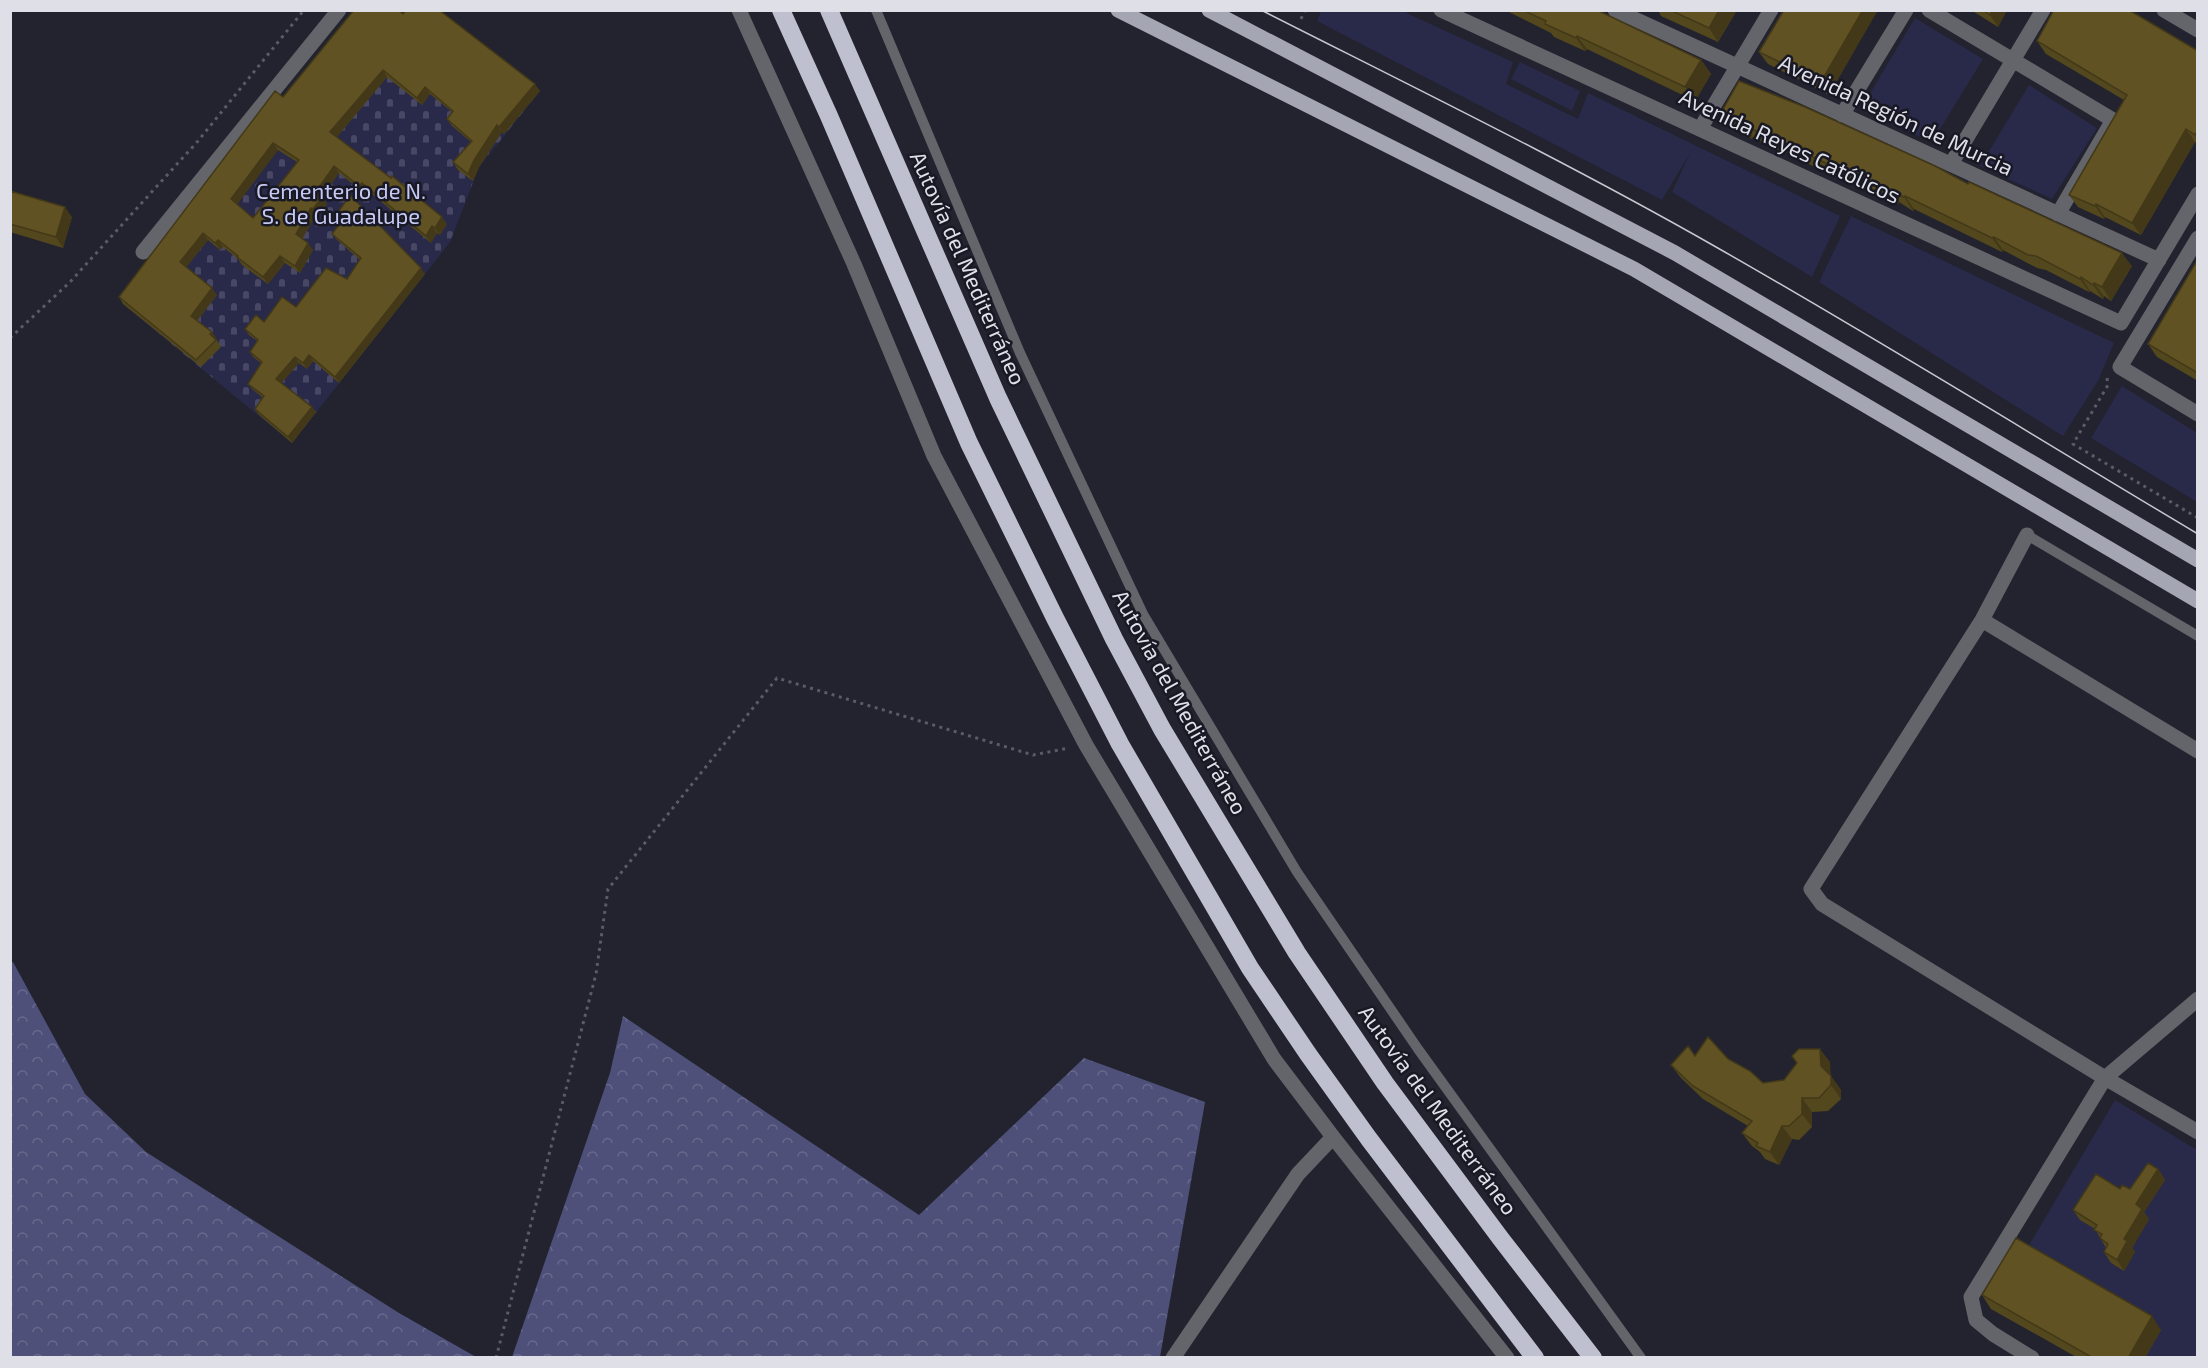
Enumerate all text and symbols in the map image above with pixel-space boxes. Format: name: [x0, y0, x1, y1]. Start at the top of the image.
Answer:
street label: Avenida Región de Murcia: [1775, 48, 2018, 180]
street label: Avenida Reyes Católicos: [1676, 82, 1905, 208]
street label: Autovía del Mediterráneo: [906, 147, 1032, 388]
park label: Cementerio de N. S. de Guadalupe: [256, 177, 426, 228]
street label: Autovía del Mediterráneo: [1108, 585, 1253, 818]
street label: Autovía del Mediterráneo: [1354, 1000, 1524, 1219]

